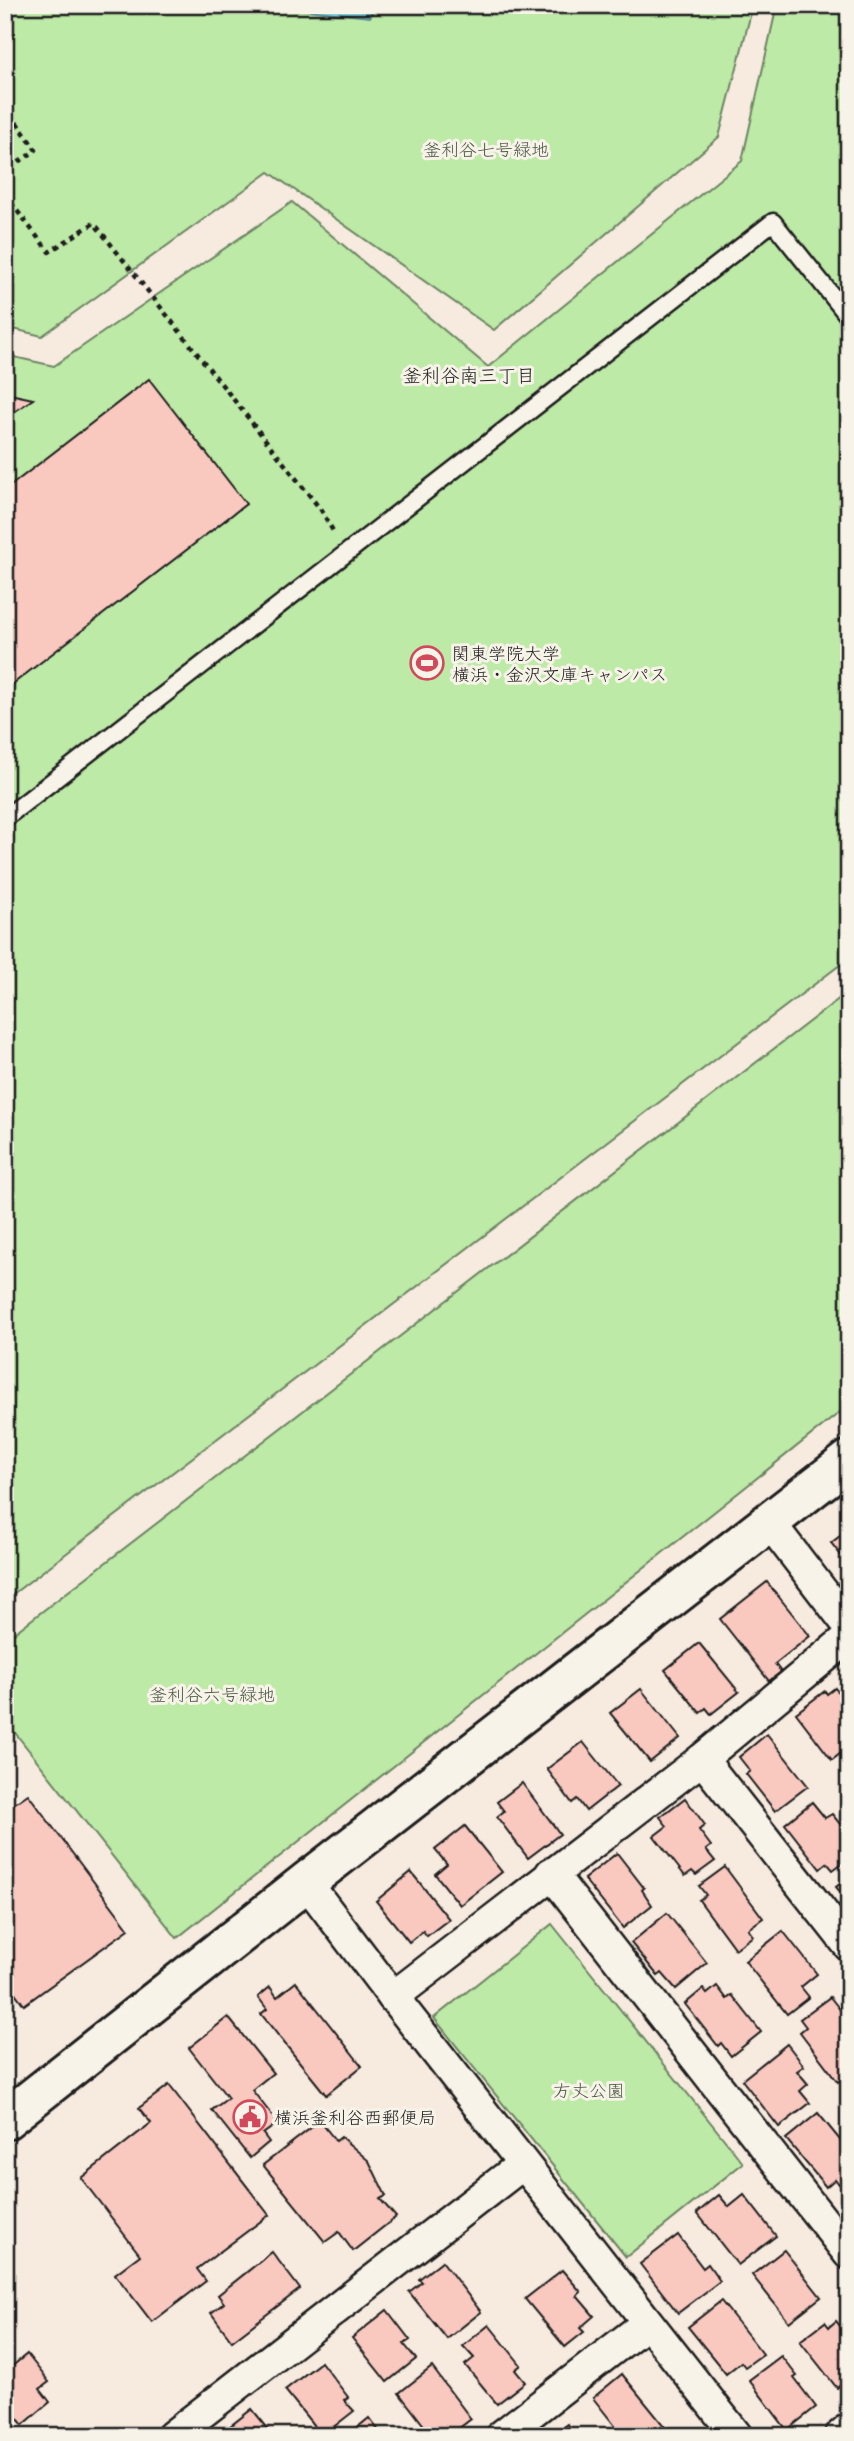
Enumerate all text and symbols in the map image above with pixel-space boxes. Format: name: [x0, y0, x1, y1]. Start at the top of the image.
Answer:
park label: 釜利谷七号緑地: [423, 137, 549, 161]
district label: 釜利谷南三丁目: [402, 362, 536, 387]
place label: 関東学院大学 横浜・金沢文庫キャンパス: [452, 641, 667, 686]
sports icon: 関東学院大学 横浜・金沢文庫キャンパス: [408, 644, 446, 682]
park label: 釜利谷六号緑地: [149, 1682, 275, 1706]
park label: 方丈公園: [553, 2078, 625, 2102]
public building icon: 横浜釜利谷西郵便局: [231, 2098, 269, 2136]
place label: 横浜釜利谷西郵便局: [274, 2105, 436, 2129]

